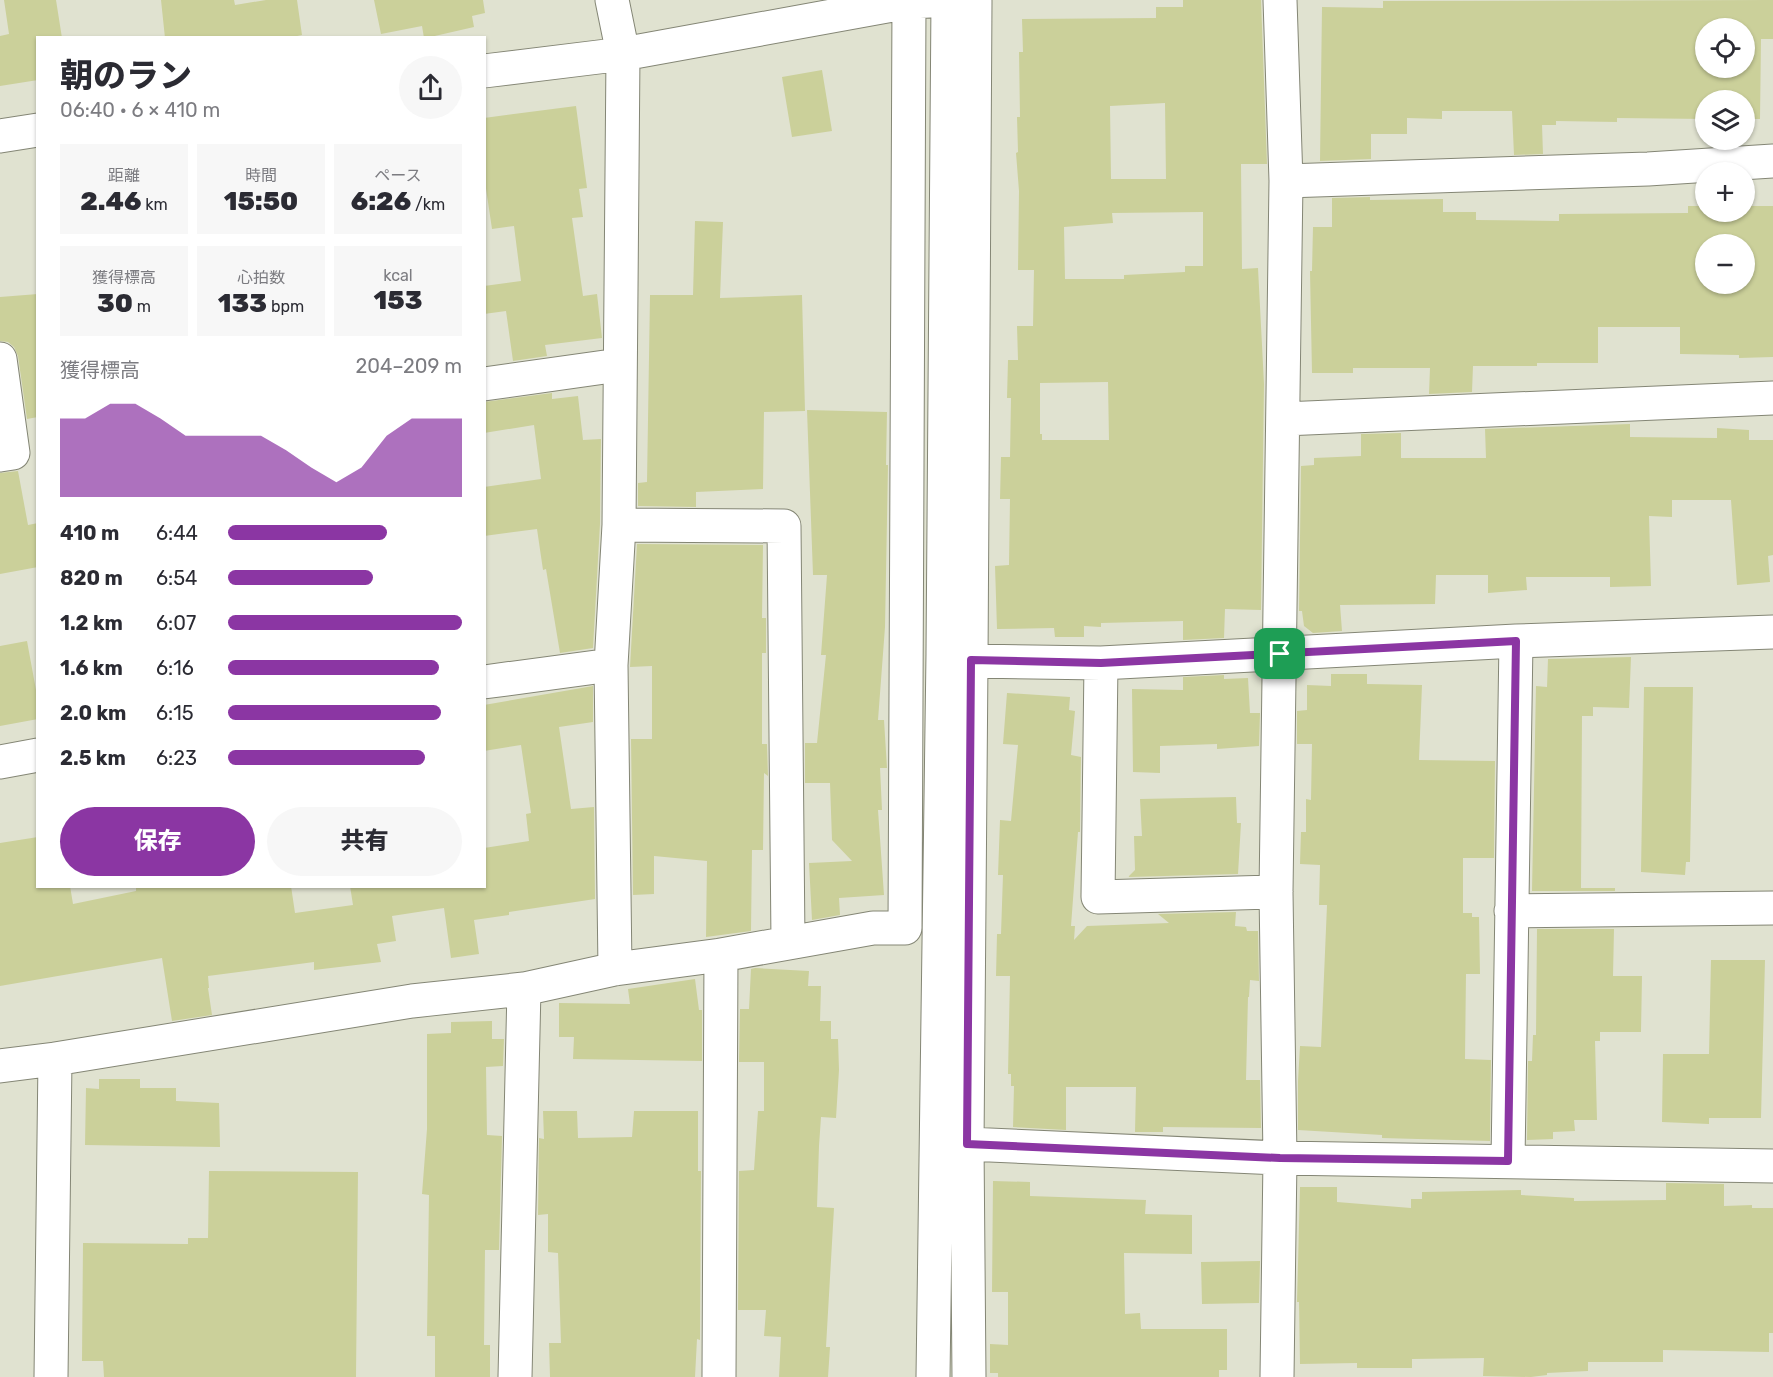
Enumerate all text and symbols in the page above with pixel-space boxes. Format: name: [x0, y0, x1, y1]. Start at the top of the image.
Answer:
map controls: [1695, 18, 1755, 294]
button: locate: [1695, 18, 1755, 78]
text: 朝のラン: [60, 56, 192, 95]
button: share: [399, 56, 462, 119]
button: layers: [1695, 90, 1755, 150]
text: 06:40 · 6 × 410 m: [60, 98, 220, 122]
button: +: [1695, 162, 1755, 222]
text: 距離: [108, 166, 140, 185]
text: 時間: [245, 166, 277, 185]
text: ペース: [374, 166, 422, 185]
text: 2.46: [80, 186, 141, 217]
text: 15:50: [224, 186, 298, 217]
text: 6:26: [351, 186, 411, 217]
text: km: [141, 195, 168, 214]
text: /km: [411, 195, 445, 214]
button: −: [1695, 234, 1755, 294]
text: kcal: [383, 266, 413, 285]
text: 獲得標高: [92, 268, 156, 287]
text: 心拍数: [237, 268, 285, 287]
text: 153: [374, 285, 422, 316]
text: 30: [97, 288, 133, 319]
text: 133: [218, 288, 267, 319]
text: m: [133, 297, 151, 316]
text: bpm: [267, 297, 304, 316]
text: 204–209 m: [355, 354, 462, 378]
text: 獲得標高: [60, 358, 140, 382]
text: 410 m: [60, 521, 119, 545]
text: 6:44: [156, 521, 198, 545]
text: 820 m: [60, 566, 123, 590]
text: 6:54: [156, 566, 197, 590]
text: 1.2 km: [60, 611, 123, 635]
text: 6:07: [156, 611, 196, 635]
pin: [1254, 628, 1305, 679]
icon: arrive: [1263, 637, 1296, 670]
text: 1.6 km: [60, 656, 123, 680]
text: 6:16: [156, 656, 194, 680]
text: 2.0 km: [60, 701, 126, 725]
text: 6:15: [156, 701, 194, 725]
text: 2.5 km: [60, 746, 126, 770]
text: 6:23: [156, 746, 197, 770]
button: 保存: [60, 807, 255, 876]
button: 共有: [267, 807, 462, 876]

